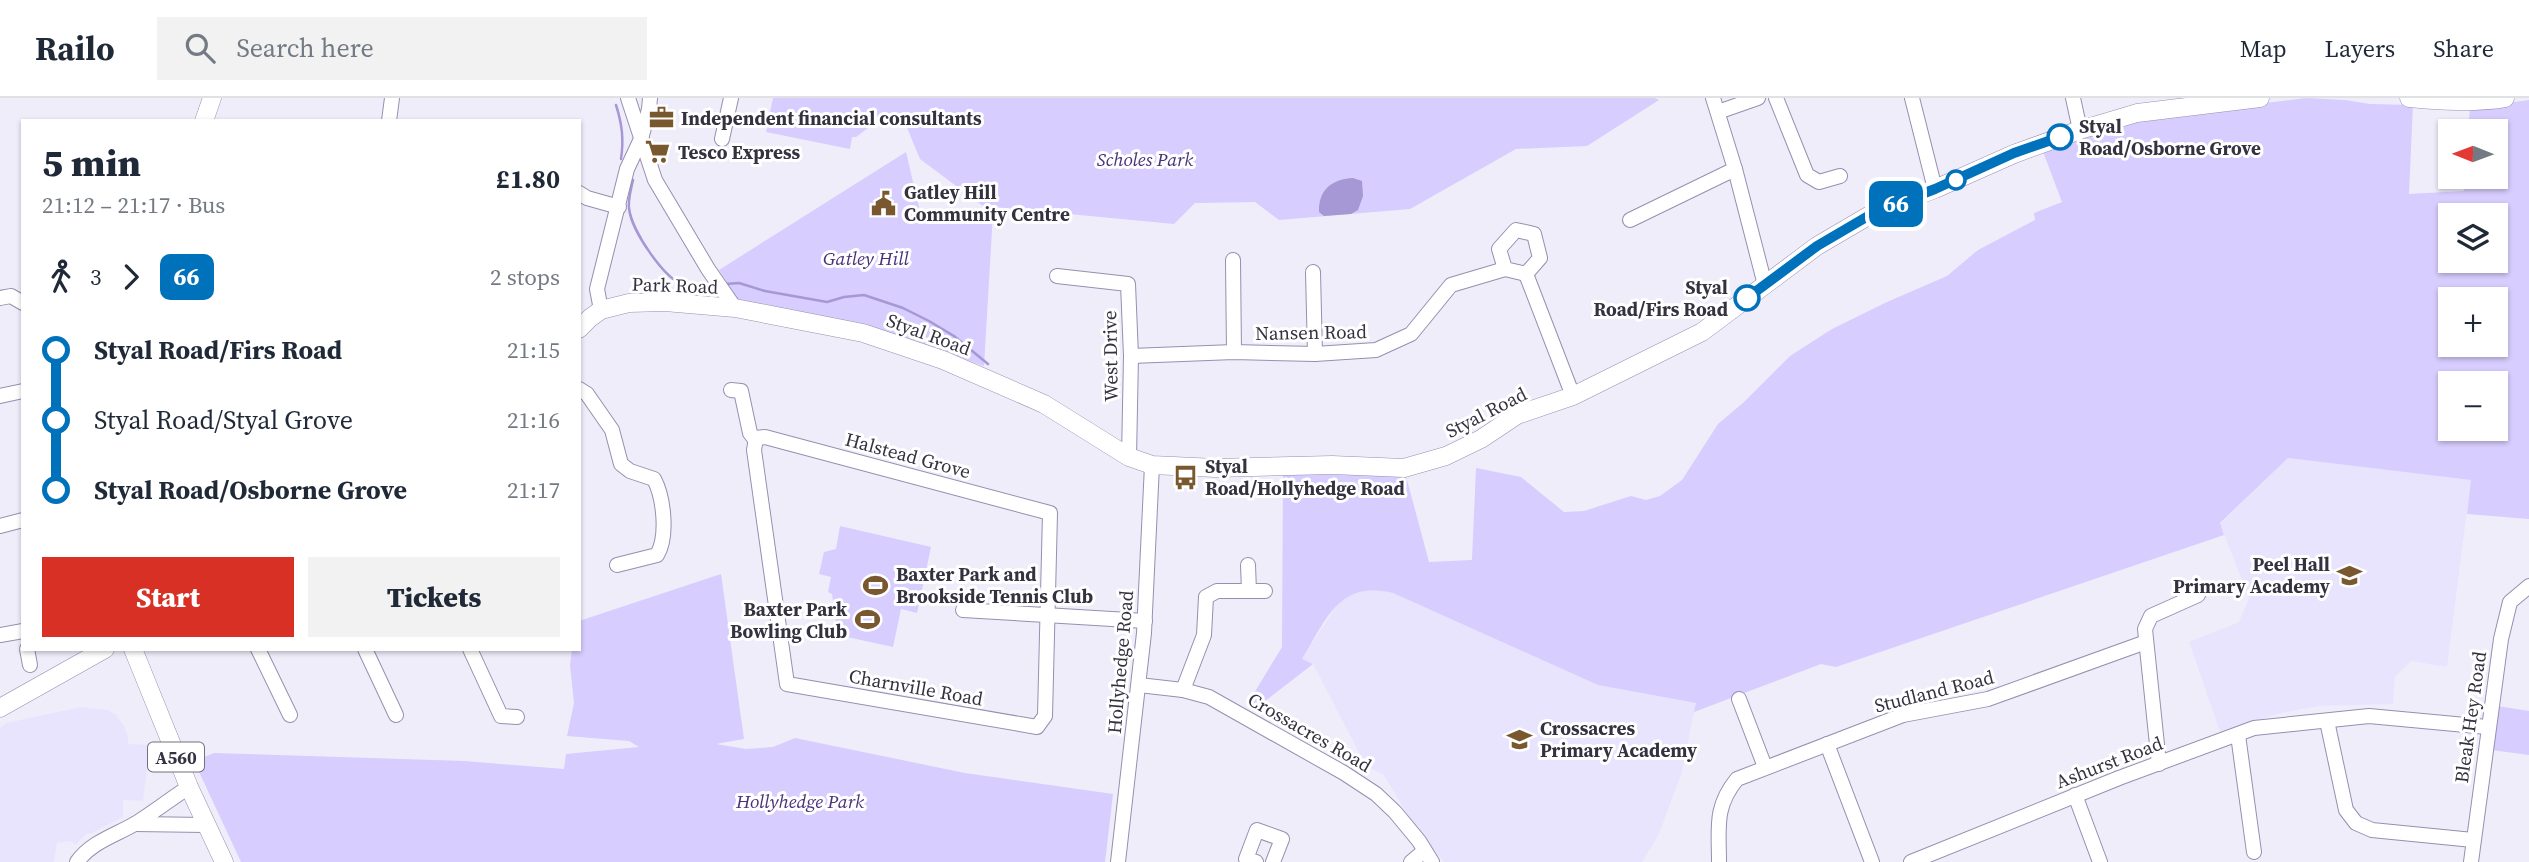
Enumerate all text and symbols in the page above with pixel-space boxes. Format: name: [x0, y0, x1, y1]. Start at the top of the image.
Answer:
search box: [157, 17, 647, 80]
text: Railo: [35, 26, 115, 71]
icon: search: [181, 29, 219, 67]
text: Search here: [237, 30, 374, 66]
text: Map: [2240, 32, 2287, 65]
text: Layers: [2325, 32, 2395, 65]
text: Share: [2433, 32, 2494, 65]
office icon: Independent financial consultants: [647, 104, 675, 132]
place label: Independent financial consultants: [681, 105, 982, 131]
place label: Styal Road/Osborne Grove: [2079, 113, 2261, 161]
north arrow: [2438, 119, 2508, 189]
map controls: [2438, 119, 2508, 441]
marker: Styal Road/Osborne Grove: [2047, 124, 2073, 150]
text: 5 min: [42, 137, 141, 189]
supermarket icon: Tesco Express: [644, 138, 672, 166]
place label: Tesco Express: [678, 139, 801, 165]
park label: Scholes Park: [1097, 146, 1193, 172]
text: £1.80: [496, 161, 560, 197]
unlabelled marker: [1946, 170, 1966, 190]
place label: Gatley Hill Community Centre: [904, 179, 1070, 227]
line badge: 66: [1864, 181, 1927, 227]
text: 66: [1883, 187, 1909, 220]
text: 21:12 – 21:17 · Bus: [42, 189, 225, 221]
public building icon: Gatley Hill Community Centre: [870, 189, 898, 217]
button: layers: [2438, 203, 2508, 273]
park label: Gatley Hill: [823, 245, 910, 271]
icon: walk: [42, 258, 80, 296]
icon: forward: [112, 258, 150, 296]
text: 66: [174, 260, 200, 293]
text: 3: [90, 261, 102, 293]
text: 2 stops: [490, 261, 560, 293]
street label: Park Road: [631, 270, 719, 300]
place label: Styal Road/Firs Road: [1593, 274, 1728, 322]
marker: Styal Road/Firs Road: [1734, 285, 1760, 311]
button: +: [2438, 287, 2508, 357]
street label: Styal Road: [883, 307, 975, 361]
street label: West Drive: [1096, 310, 1124, 402]
street label: Nansen Road: [1255, 318, 1367, 346]
text: Styal Road/Firs Road: [94, 332, 342, 368]
text: 21:15: [507, 334, 560, 366]
button: −: [2438, 371, 2508, 441]
street label: Styal Road: [1441, 380, 1531, 444]
text: Styal Road/Styal Grove: [94, 402, 353, 438]
text: 21:16: [507, 404, 560, 436]
street label: Halstead Grove: [842, 426, 974, 484]
place label: Styal Road/Hollyhedge Road: [1205, 453, 1405, 501]
bus stop icon: Styal Road/Hollyhedge Road: [1171, 463, 1199, 491]
text: Styal Road/Osborne Grove: [94, 472, 407, 508]
text: 21:17: [507, 474, 560, 506]
place label: Peel Hall Primary Academy: [2173, 551, 2331, 599]
button: Start: [42, 557, 294, 637]
button: Tickets: [308, 557, 560, 637]
place label: Baxter Park and Brookside Tennis Club: [896, 561, 1093, 609]
school or university icon: Peel Hall Primary Academy: [2336, 561, 2364, 589]
sports icon: Baxter Park and Brookside Tennis Club: [862, 571, 890, 599]
street label: Hollyhedge Road: [1101, 589, 1139, 735]
place label: Baxter Park Bowling Club: [730, 596, 848, 644]
sports icon: Baxter Park Bowling Club: [853, 606, 881, 634]
street label: Bleak Hey Road: [2448, 649, 2492, 785]
street label: Charnville Road: [847, 662, 985, 712]
street label: Studland Road: [1872, 664, 1997, 718]
street label: Crossacres Road: [1243, 686, 1377, 778]
place label: Crossacres Primary Academy: [1540, 715, 1698, 763]
school or university icon: Crossacres Primary Academy: [1506, 725, 1534, 753]
street label: Ashurst Road: [2052, 730, 2167, 794]
road number: A560: [148, 742, 204, 772]
park label: Hollyhedge Park: [735, 788, 864, 814]

